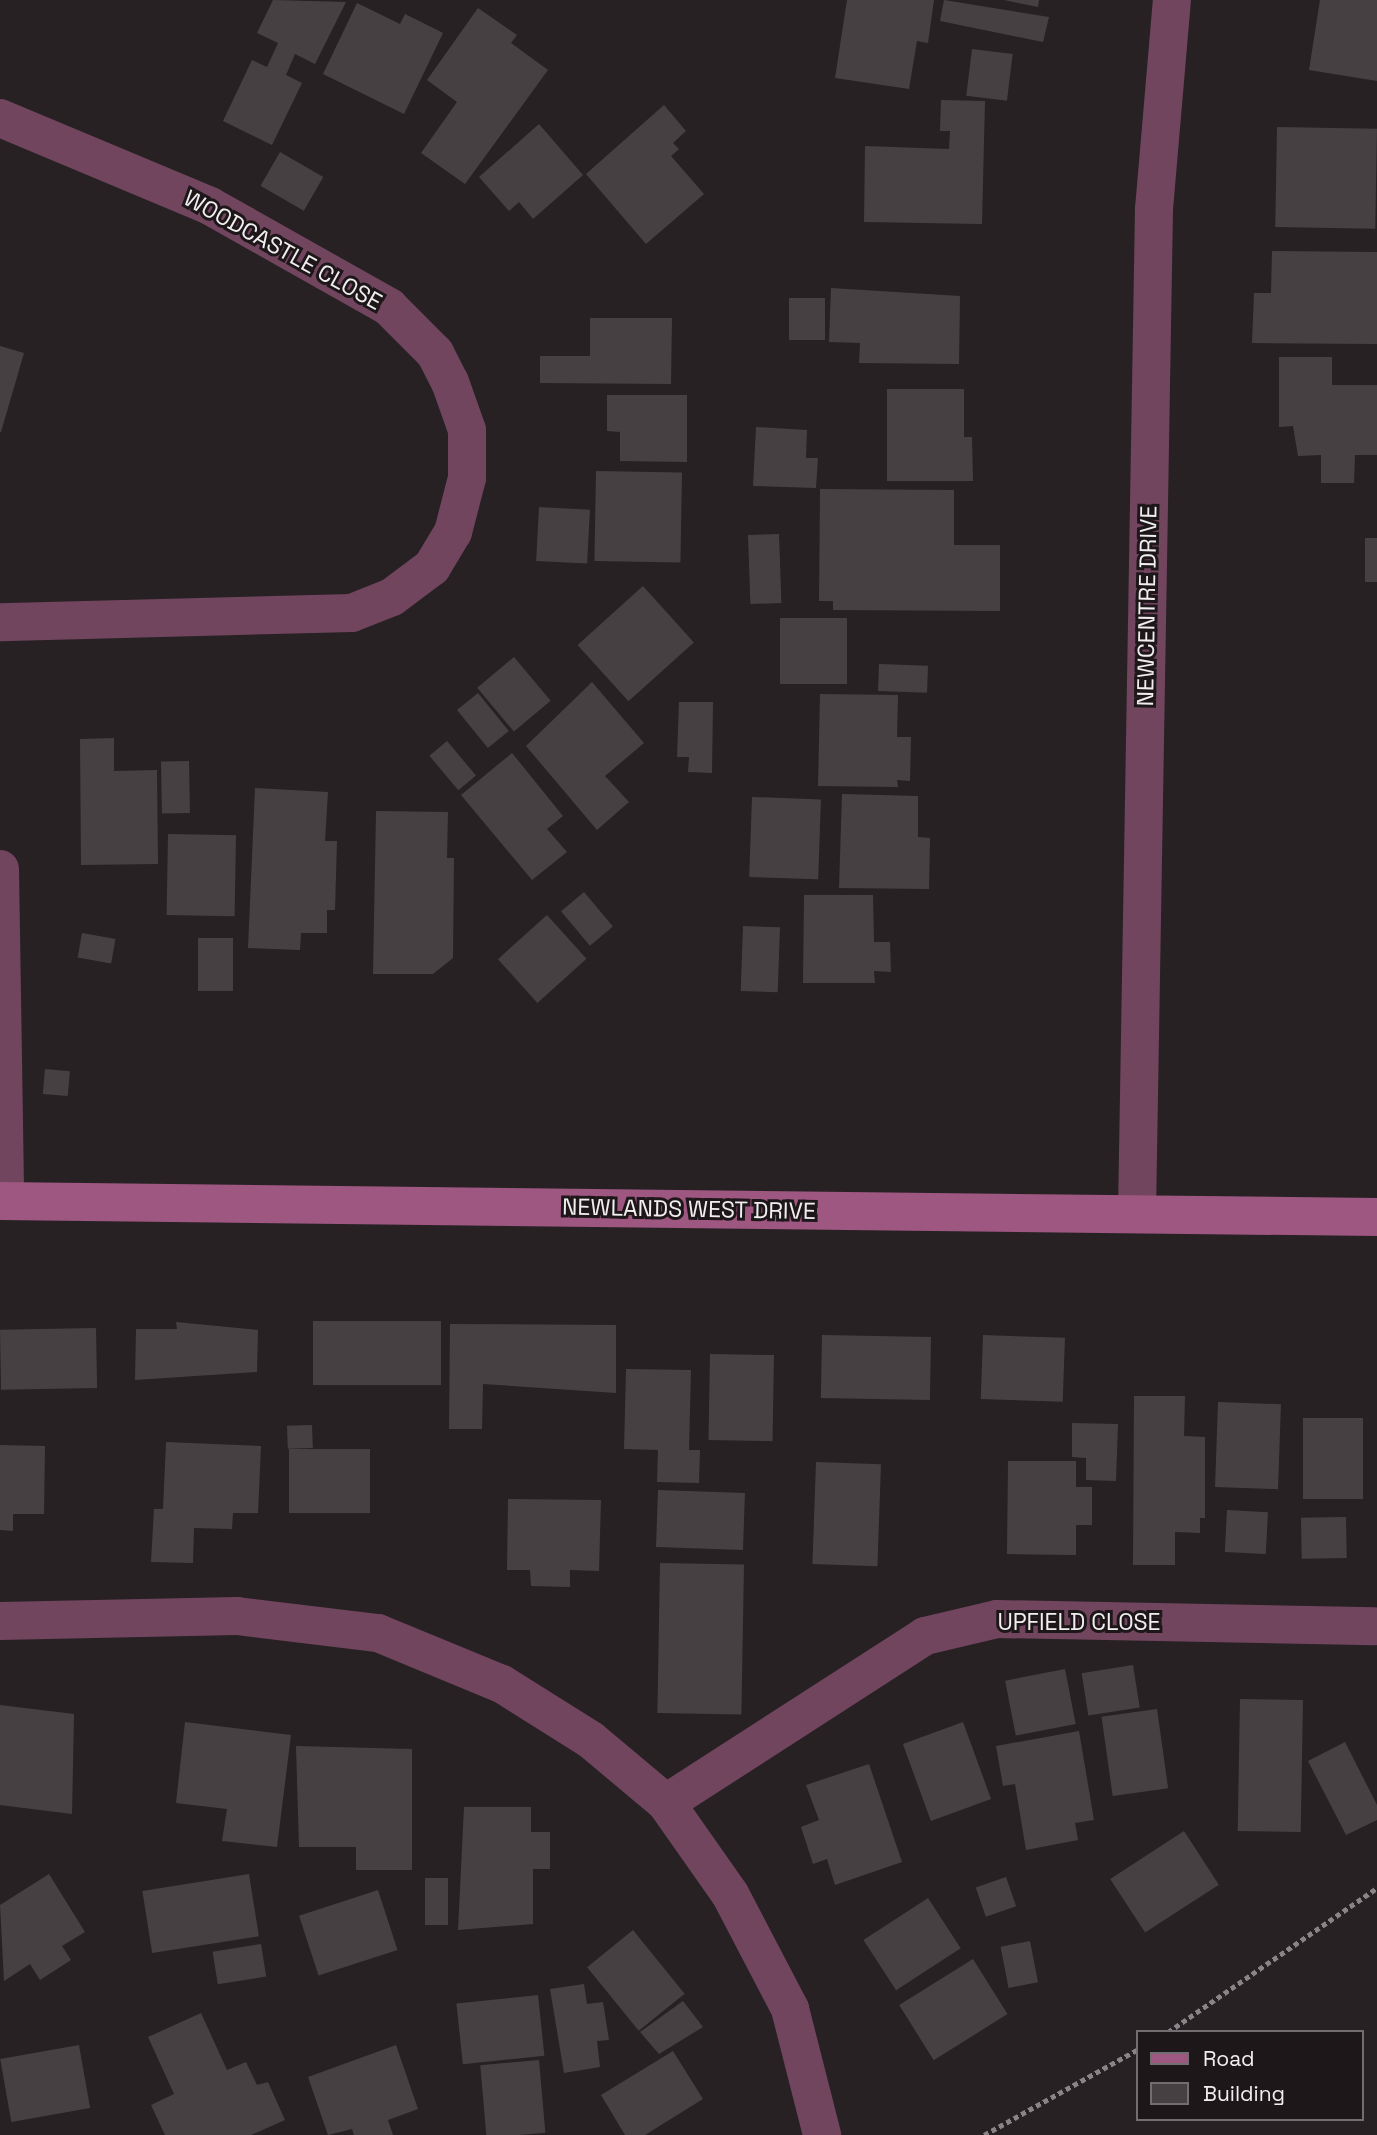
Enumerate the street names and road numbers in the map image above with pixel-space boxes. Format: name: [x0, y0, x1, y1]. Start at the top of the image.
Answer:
street label: WOODCASTLE CLOSE: [179, 184, 387, 316]
street label: NEWCENTRE DRIVE: [1131, 505, 1163, 707]
street label: NEWLANDS WEST DRIVE: [562, 1193, 816, 1225]
street label: UPFIELD CLOSE: [997, 1608, 1161, 1636]

